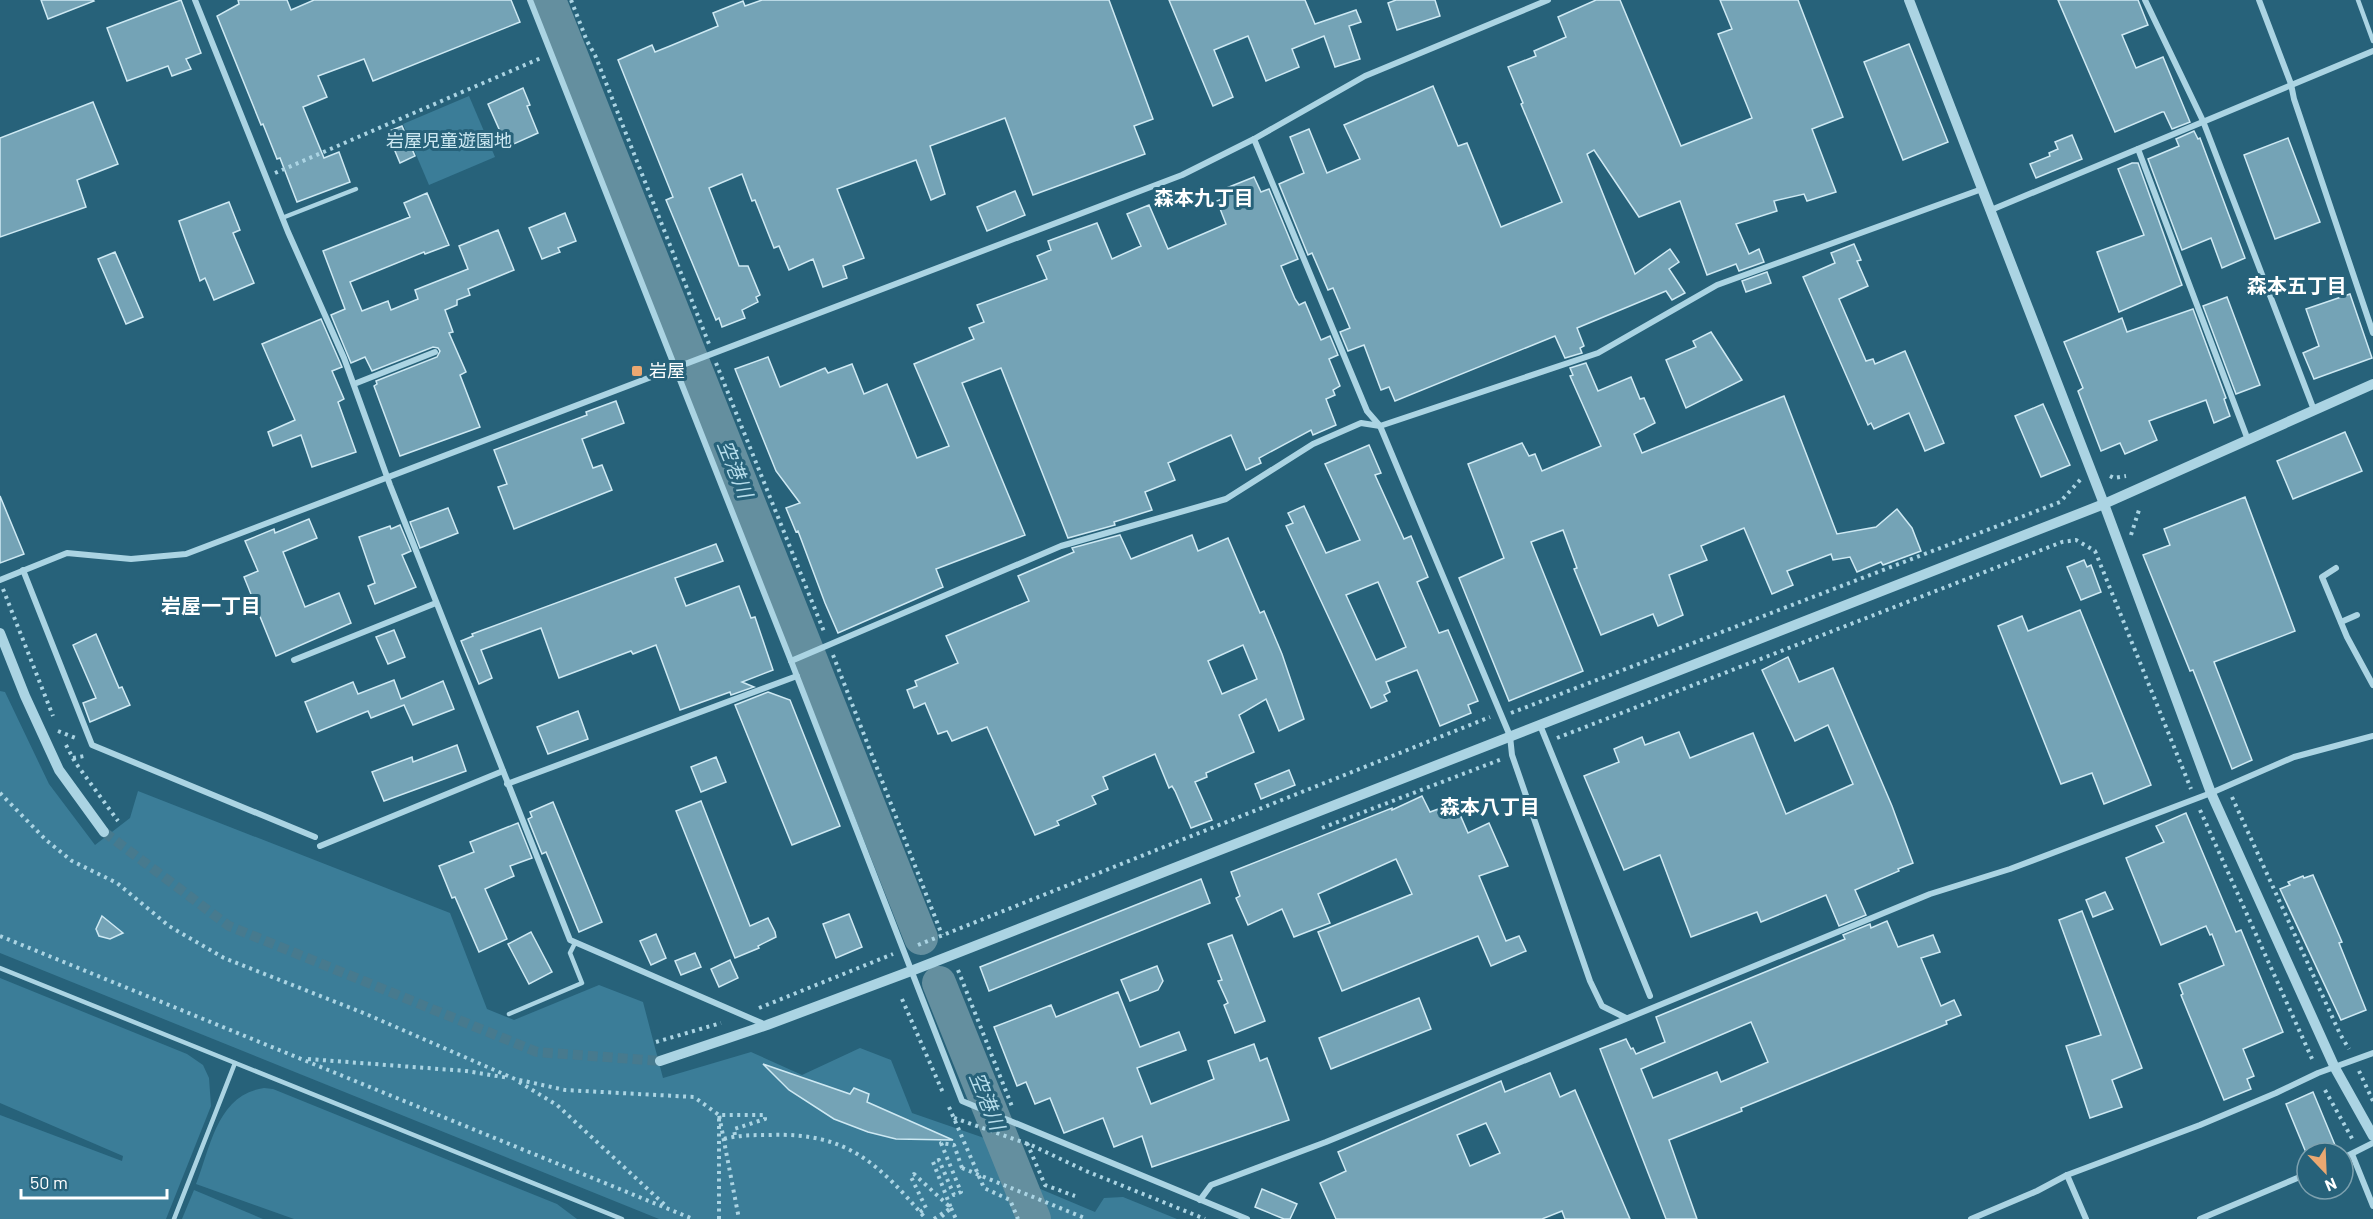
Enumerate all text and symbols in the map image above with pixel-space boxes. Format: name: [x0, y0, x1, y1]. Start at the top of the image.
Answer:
park label: 岩屋児童遊園地: [386, 129, 512, 151]
district label: 森本九丁目: [1154, 185, 1254, 209]
district label: 森本五丁目: [2247, 273, 2347, 297]
place label: 岩屋: [649, 359, 685, 381]
marker: 岩屋: [630, 364, 644, 378]
water label: 空港川: [714, 436, 759, 503]
district label: 岩屋一丁目: [161, 593, 261, 617]
district label: 森本八丁目: [1440, 794, 1540, 818]
water label: 空港川: [966, 1068, 1011, 1135]
north arrow: [2295, 1141, 2355, 1201]
scale bar: [21, 1162, 166, 1200]
text: 50 m: [30, 1171, 68, 1193]
text: N: [2322, 1174, 2340, 1196]

